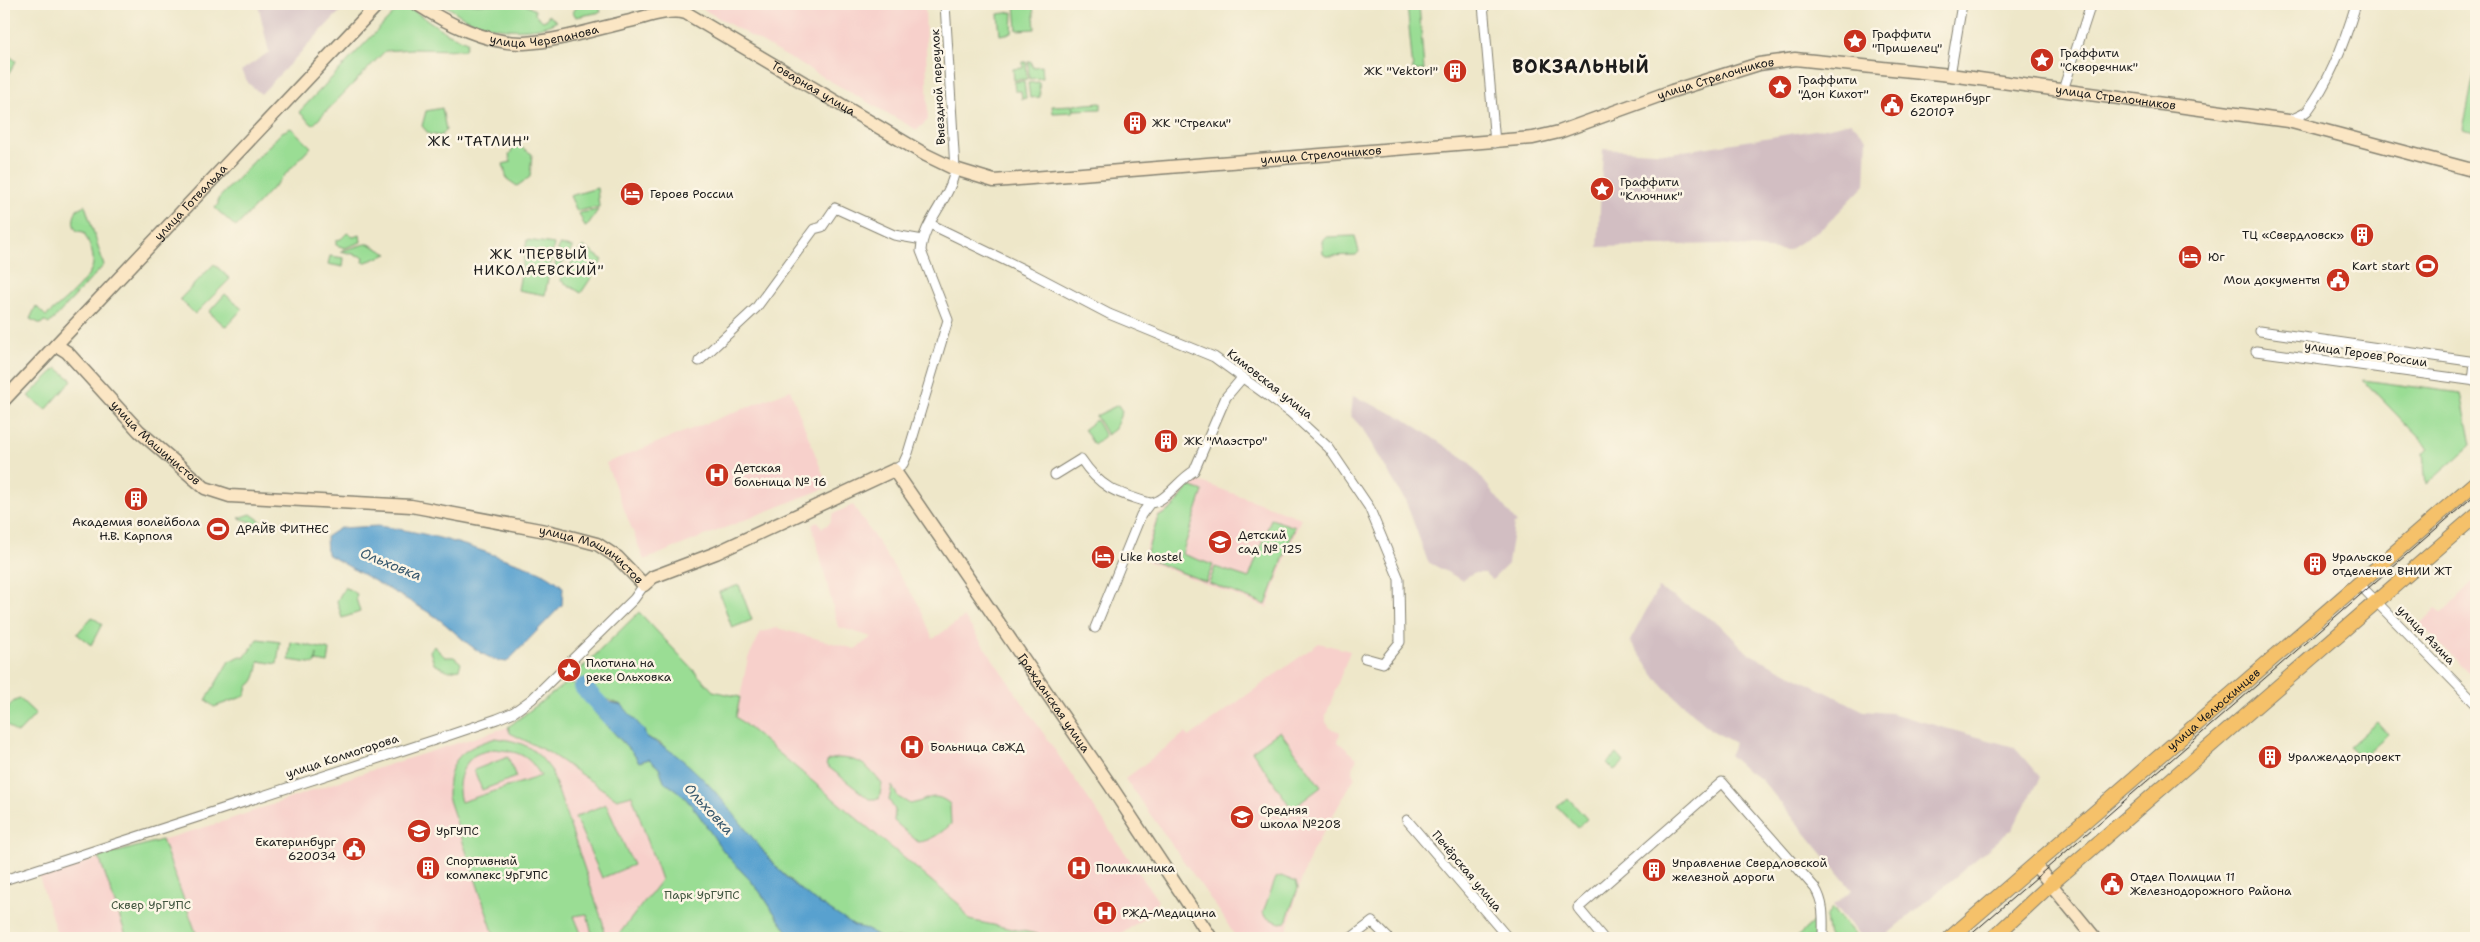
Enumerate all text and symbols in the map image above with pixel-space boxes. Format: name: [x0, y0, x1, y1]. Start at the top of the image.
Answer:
street label: улица Черепанова: [488, 21, 601, 51]
place label: Граффити "Пришелец": [1872, 26, 1942, 56]
street label: Выездной переулок: [927, 28, 949, 145]
place icon: Граффити "Пришелец": [1842, 28, 1868, 54]
place label: Граффити "Скворечник": [2060, 45, 2138, 75]
place icon: Граффити "Скворечник": [2029, 47, 2055, 73]
district label: ВОКЗАЛЬНЫЙ: [1512, 54, 1650, 79]
street label: улица Стрелочников: [1655, 54, 1775, 104]
street label: Товарная улица: [768, 57, 859, 120]
building icon: ЖК "Vektori": [1442, 58, 1468, 84]
place label: ЖК "Vektori": [1364, 63, 1438, 79]
place label: Граффити "Дон Кихот": [1798, 72, 1869, 102]
place icon: Граффити "Дон Кихот": [1767, 74, 1793, 100]
street label: улица Стрелочников: [2054, 81, 2177, 114]
place label: Екатеринбург 620107: [1910, 90, 1991, 120]
public building icon: Екатеринбург 620107: [1879, 92, 1905, 118]
building icon: ЖК "Стрелки": [1122, 110, 1148, 136]
place label: ЖК "Стрелки": [1152, 115, 1231, 131]
district label: ЖК "ТАТЛИН": [428, 132, 530, 150]
street label: улица Стрелочников: [1260, 142, 1382, 168]
street label: улица Готвальда: [151, 160, 231, 244]
place label: Граффити "Ключник": [1620, 174, 1682, 204]
place icon: Граффити "Ключник": [1589, 176, 1615, 202]
hotel icon: Героев России: [619, 181, 645, 207]
place label: Героев России: [650, 186, 734, 202]
building icon: ТЦ «Свердловск»: [2349, 222, 2375, 248]
place label: ТЦ «Свердловск»: [2242, 227, 2344, 243]
hotel icon: Юг: [2177, 244, 2203, 270]
district label: ЖК "ПЕРВЫЙ НИКОЛАЕВСКИЙ": [473, 245, 605, 279]
place label: Юг: [2208, 249, 2225, 265]
sports icon: Kart start: [2414, 253, 2440, 279]
place label: Kart start: [2352, 258, 2410, 274]
public building icon: Мои документы: [2325, 267, 2351, 293]
place label: Мои документы: [2224, 272, 2320, 288]
street label: улица Героев России: [2304, 337, 2429, 371]
street label: Кимовская улица: [1224, 345, 1317, 423]
street label: улица Машинистов: [107, 397, 204, 489]
building icon: ЖК "Маэстро": [1153, 428, 1179, 454]
place label: ЖК "Маэстро": [1184, 433, 1267, 449]
place label: Детская больница № 16: [734, 460, 827, 490]
hospital icon: Детская больница № 16: [704, 462, 730, 488]
building icon: Академия волейбола Н.В. Карполя: [123, 486, 149, 512]
place label: Академия волейбола Н.В. Карполя: [72, 514, 200, 544]
sports icon: ДРАЙВ ФИТНЕС: [205, 516, 231, 542]
place label: ДРАЙВ ФИТНЕС: [236, 521, 329, 537]
street label: улица Машинистов: [538, 522, 647, 587]
place label: Детский сад № 125: [1238, 527, 1302, 557]
school or university icon: Детский сад № 125: [1207, 529, 1233, 555]
water label: Ольховка: [358, 544, 424, 584]
hotel icon: Like hostel: [1090, 544, 1116, 570]
place label: Like hostel: [1120, 549, 1183, 565]
place label: Уральское отделение ВНИИ ЖТ: [2332, 549, 2453, 579]
building icon: Уральское отделение ВНИИ ЖТ: [2302, 551, 2328, 577]
street label: улица Азина: [2393, 602, 2459, 669]
street label: Гражданская улица: [1014, 650, 1094, 756]
place label: Плотина на реке Ольховка: [586, 655, 672, 685]
place icon: Плотина на реке Ольховка: [556, 657, 582, 683]
street label: улица Челюскинцев: [2164, 665, 2264, 754]
street label: улица Колмогорова: [284, 730, 401, 782]
hospital icon: Больница СвЖД: [899, 734, 925, 760]
place label: Больница СвЖД: [930, 739, 1025, 755]
building icon: Уралжелдорпроект: [2257, 744, 2283, 770]
place label: Уралжелдорпроект: [2288, 749, 2401, 765]
water label: Ольховка: [680, 779, 738, 839]
place label: Средняя школа №208: [1260, 802, 1341, 832]
school or university icon: Средняя школа №208: [1229, 804, 1255, 830]
school or university icon: УрГУПС: [406, 818, 432, 844]
place label: УрГУПС: [436, 823, 479, 839]
street label: Печёрская улица: [1428, 827, 1506, 915]
place label: Екатеринбург 620034: [255, 834, 337, 864]
public building icon: Екатеринбург 620034: [341, 836, 367, 862]
place label: Спортивный комлпекс УрГУПС: [446, 853, 548, 883]
building icon: Спортивный комлпекс УрГУПС: [415, 855, 441, 881]
hospital icon: Поликлиника: [1066, 855, 1092, 881]
place label: Управление Свердловской железной дороги: [1672, 855, 1828, 885]
building icon: Управление Свердловской железной дороги: [1641, 857, 1667, 883]
place label: Поликлиника: [1096, 860, 1175, 876]
place label: Отдел Полиции 11 Железнодорожного Района: [2130, 869, 2292, 899]
public building icon: Отдел Полиции 11 Железнодорожного Района: [2099, 871, 2125, 897]
park label: Парк УрГУПС: [664, 887, 740, 903]
park label: Сквер УрГУПС: [111, 897, 191, 913]
hospital icon: РЖД-Медицина: [1092, 900, 1118, 926]
place label: РЖД-Медицина: [1122, 905, 1217, 921]

